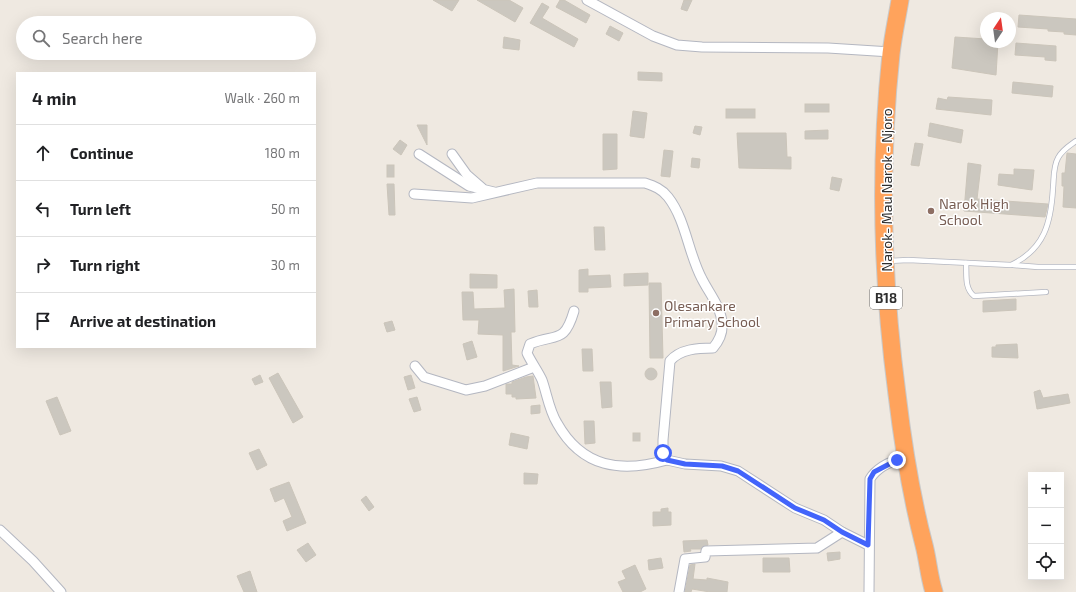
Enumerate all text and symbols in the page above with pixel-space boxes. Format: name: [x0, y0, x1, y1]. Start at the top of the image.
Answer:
north arrow: [980, 12, 1016, 48]
search box: [16, 16, 316, 60]
icon: search: [30, 27, 52, 49]
text: Search here: [62, 29, 143, 47]
text: 4 min: [32, 88, 76, 108]
text: Walk · 260 m: [225, 90, 300, 106]
street label: Narok- Mau Narok - Njoro: [878, 108, 895, 272]
icon: ahead: [32, 142, 54, 164]
text: Continue: [70, 144, 133, 162]
text: 180 m: [265, 145, 300, 161]
place label: Narok High School: [939, 195, 1009, 228]
icon: left: [32, 198, 54, 220]
text: Turn left: [70, 200, 131, 218]
text: 50 m: [271, 201, 300, 217]
marker: Narok High School: [926, 206, 936, 216]
icon: right: [32, 254, 54, 276]
text: Turn right: [70, 256, 140, 274]
text: 30 m: [271, 257, 300, 273]
road number: B18: [870, 287, 902, 309]
place label: Olesankare Primary School: [664, 297, 761, 330]
marker: Olesankare Primary School: [651, 308, 661, 318]
icon: arrive: [32, 310, 54, 332]
text: Arrive at destination: [70, 312, 216, 330]
route start: [654, 444, 672, 462]
route end: [888, 451, 906, 469]
map controls: [1028, 472, 1064, 580]
button: +: [1028, 472, 1064, 508]
button: −: [1028, 508, 1064, 544]
button: locate: [1028, 544, 1064, 580]

